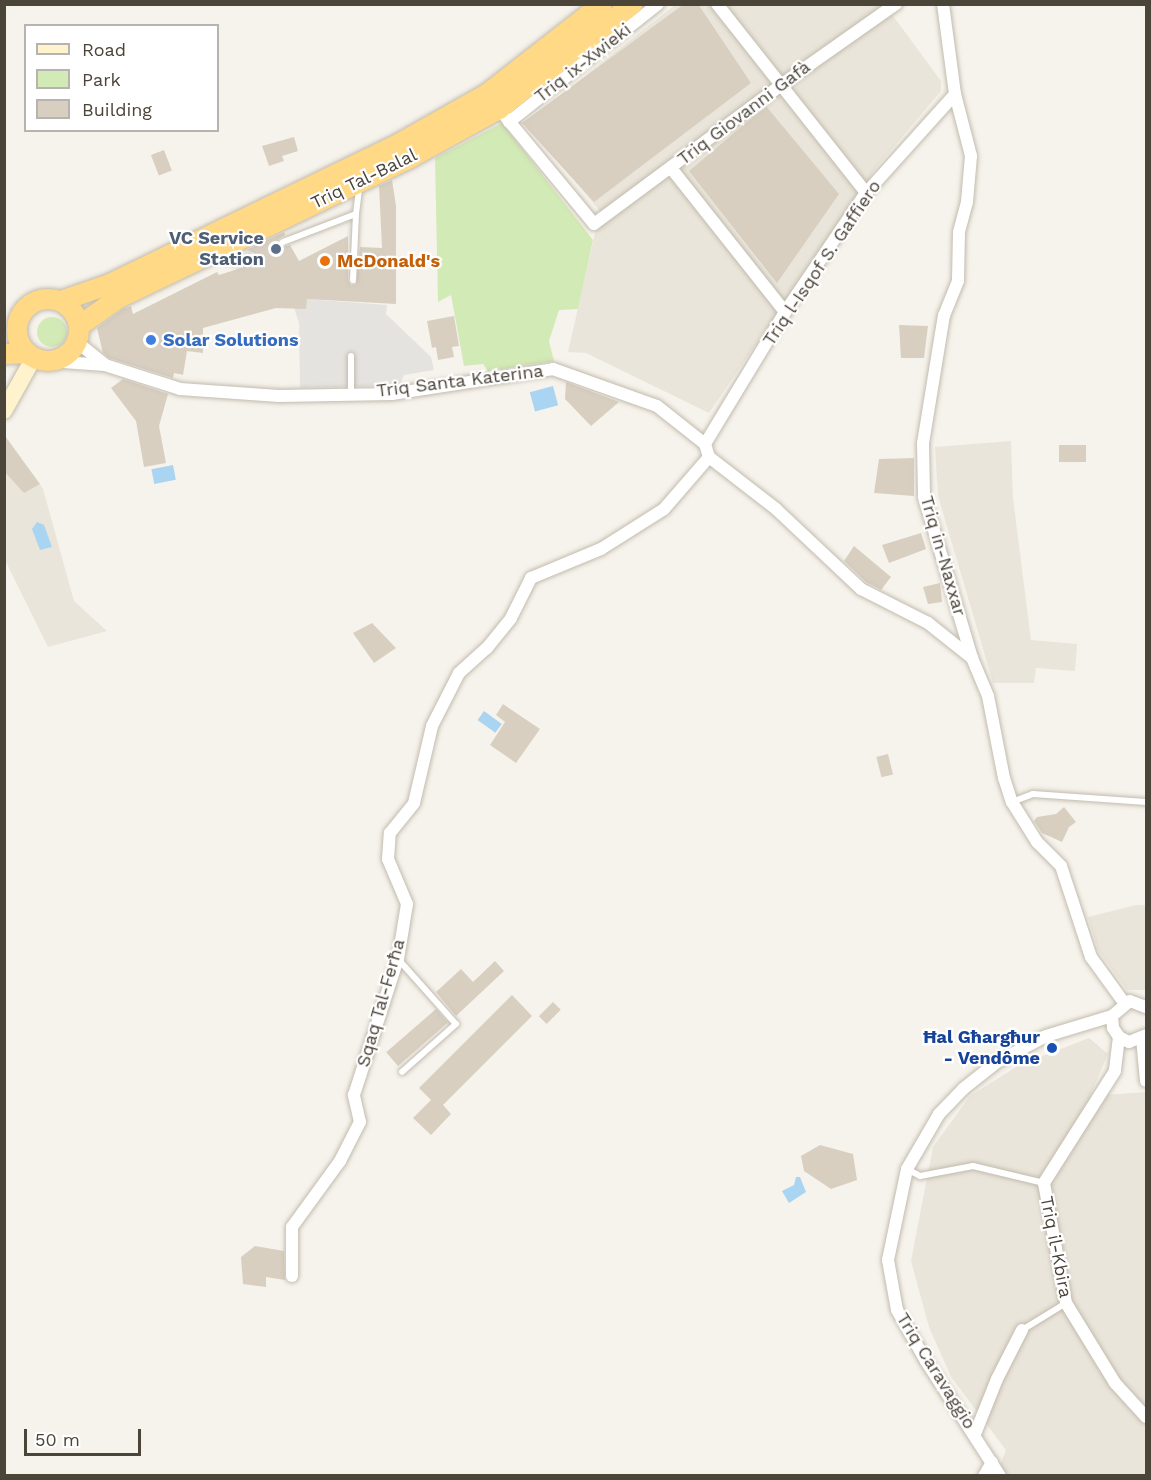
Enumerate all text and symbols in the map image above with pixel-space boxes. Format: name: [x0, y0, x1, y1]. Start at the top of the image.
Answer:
street label: Triq ix-Xwieki: [531, 19, 635, 107]
legend: [24, 24, 219, 132]
text: Road: [82, 39, 126, 60]
street label: Triq Giovanni Gafà: [674, 56, 814, 170]
text: Park: [82, 69, 121, 90]
text: Building: [82, 99, 152, 120]
street label: Triq Tal-Balal: [307, 144, 421, 214]
street label: Triq l-Isqof S. Gaffiero: [758, 176, 886, 350]
place label: VC Service Station: [169, 228, 264, 270]
marker: VC Service Station: [269, 242, 283, 256]
place label: McDonald's: [337, 250, 440, 272]
marker: McDonald's: [318, 254, 332, 268]
place label: Solar Solutions: [163, 329, 299, 351]
marker: Solar Solutions: [144, 333, 158, 347]
street label: Triq Santa Katerina: [375, 360, 545, 402]
street label: Triq in-Naxxar: [916, 493, 970, 619]
street label: Sqaq Tal-Ferħa: [352, 936, 410, 1070]
place label: Ħal Għargħur - Vendôme: [923, 1027, 1040, 1070]
marker: Ħal Għargħur - Vendôme: [1045, 1041, 1059, 1055]
street label: Triq il-Kbira: [1036, 1194, 1076, 1300]
street label: Triq Caravaggio: [892, 1309, 980, 1433]
scale bar: [27, 1417, 144, 1455]
text: 50 m: [35, 1429, 80, 1450]

